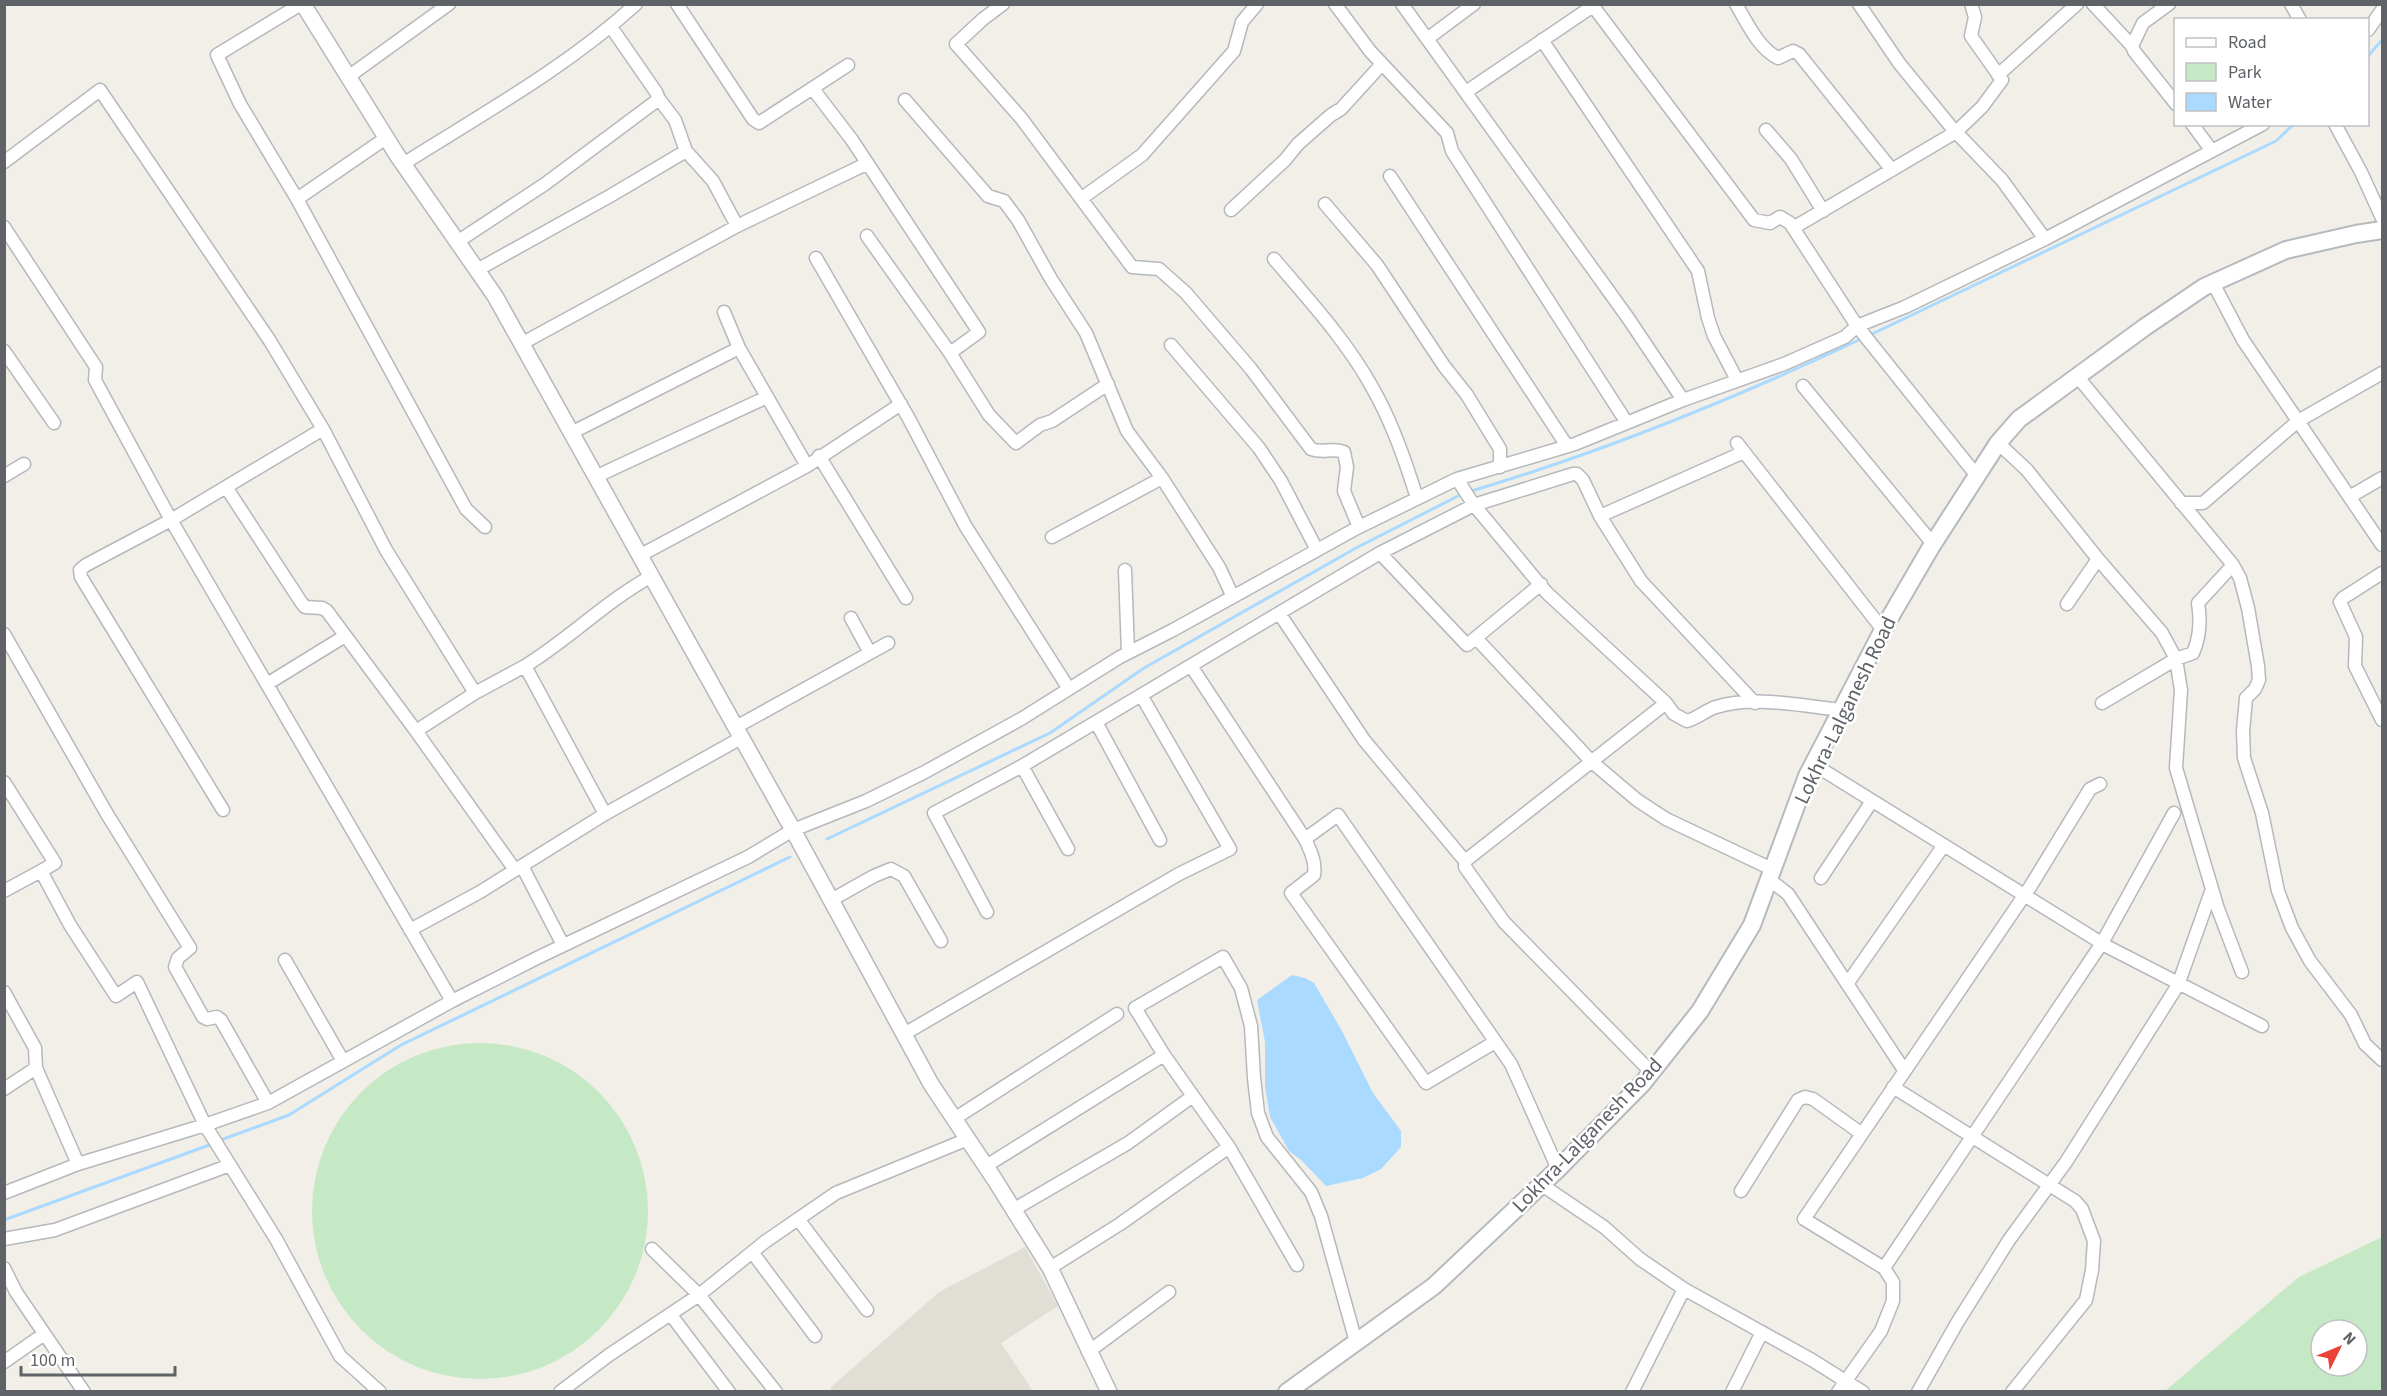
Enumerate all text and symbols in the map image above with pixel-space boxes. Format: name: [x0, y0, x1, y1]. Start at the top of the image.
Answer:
legend: [2174, 18, 2369, 126]
text: Road: [2228, 30, 2267, 55]
text: Park: [2228, 60, 2262, 85]
text: Water: [2228, 90, 2272, 115]
street label: Lokhra-Lalganesh Road: [1786, 611, 1904, 809]
street label: Lokhra-Lalganesh Road: [1505, 1051, 1669, 1219]
north arrow: [2309, 1318, 2369, 1378]
text: N: [2338, 1327, 2361, 1350]
scale bar: [21, 1339, 176, 1377]
text: 100 m: [30, 1348, 75, 1373]

